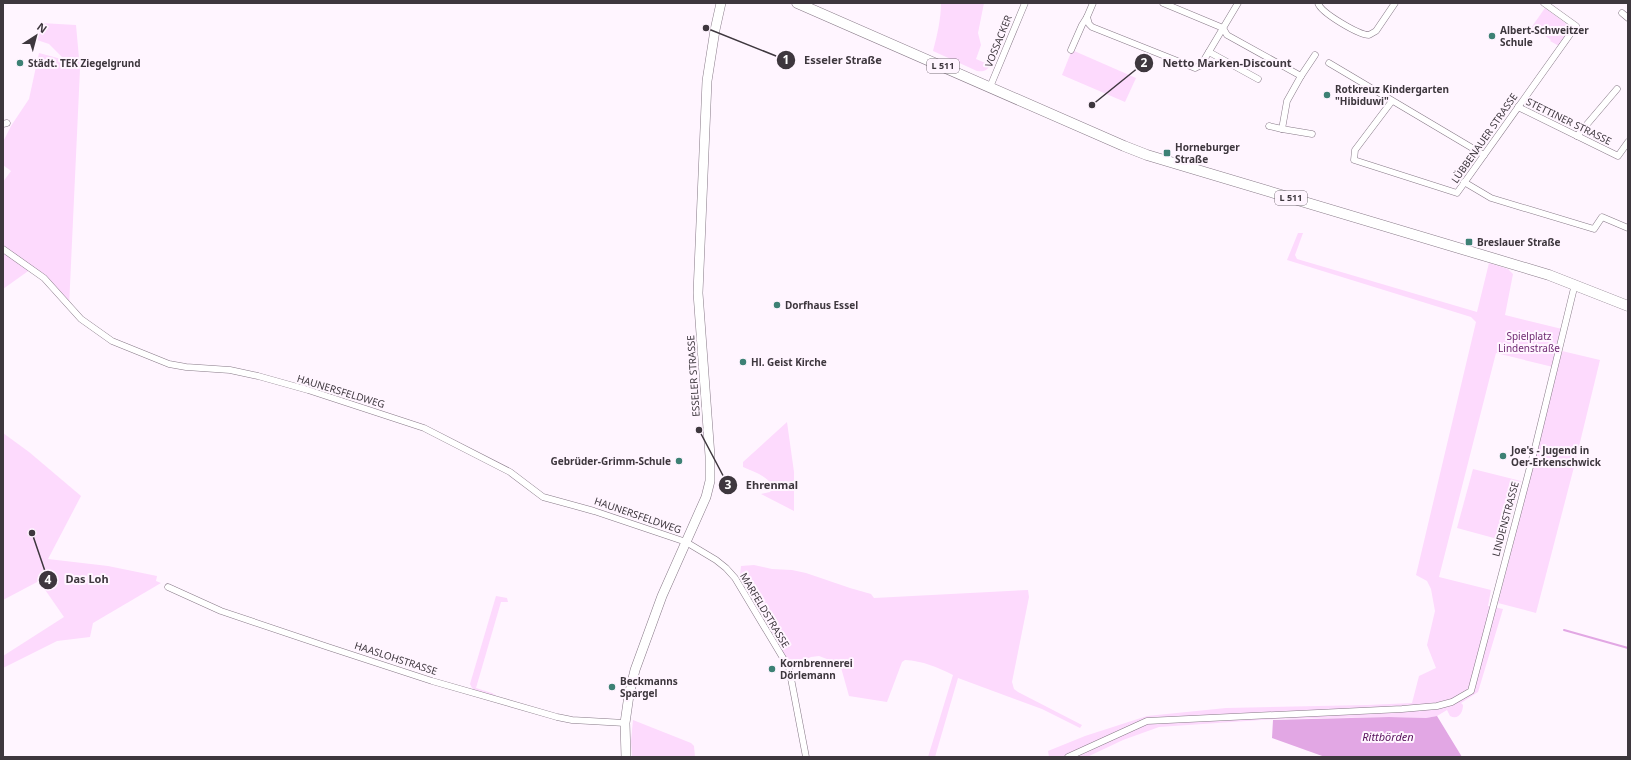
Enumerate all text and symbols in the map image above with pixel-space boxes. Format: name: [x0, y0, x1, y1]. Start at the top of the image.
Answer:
street label: VOSSACKER: [981, 12, 1015, 69]
north arrow: [16, 16, 56, 56]
text: N: [34, 19, 50, 36]
place label: Albert-Schweitzer Schule: [1500, 23, 1589, 49]
marker: Albert-Schweitzer Schule: [1487, 31, 1497, 41]
callout: Esseler Straße: [776, 49, 890, 72]
text: 1: [783, 51, 789, 68]
callout: Netto Marken-Discount: [1134, 51, 1300, 74]
text: Esseler Straße: [804, 52, 882, 67]
text: 2: [1141, 54, 1148, 71]
text: Netto Marken-Discount: [1162, 55, 1292, 70]
place label: Städt. TEK Ziegelgrund: [28, 56, 141, 70]
marker: Städt. TEK Ziegelgrund: [15, 58, 25, 68]
road number: L 511: [927, 59, 959, 73]
place label: Rotkreuz Kindergarten "Hibiduwi": [1335, 82, 1449, 108]
marker: Rotkreuz Kindergarten "Hibiduwi": [1322, 90, 1332, 100]
street label: LÜBBENAUER STRASSE: [1448, 90, 1520, 186]
street label: STETTINER STRASSE: [1524, 94, 1614, 148]
place label: Horneburger Straße: [1175, 140, 1240, 166]
marker: Horneburger Straße: [1162, 148, 1172, 158]
road number: L 511: [1275, 191, 1307, 205]
place label: Breslauer Straße: [1477, 235, 1561, 249]
marker: Breslauer Straße: [1464, 237, 1474, 247]
place label: Dorfhaus Essel: [785, 298, 858, 312]
marker: Dorfhaus Essel: [772, 300, 782, 310]
park label: Spielplatz Lindenstraße: [1498, 329, 1560, 355]
street label: ESSELER STRASSE: [683, 335, 703, 417]
place label: Hl. Geist Kirche: [751, 355, 827, 369]
marker: Hl. Geist Kirche: [738, 357, 748, 367]
street label: HAUNERSFELDWEG: [295, 371, 387, 411]
place label: Joe's - Jugend in Oer-Erkenschwick: [1510, 443, 1602, 469]
marker: Joe's - Jugend in Oer-Erkenschwick: [1498, 451, 1508, 461]
place label: Gebrüder-Grimm-Schule: [551, 454, 671, 468]
marker: Gebrüder-Grimm-Schule: [674, 456, 684, 466]
callout: Ehrenmal: [718, 473, 806, 496]
text: 3: [725, 476, 732, 493]
text: Ehrenmal: [746, 477, 798, 492]
street label: LINDENSTRASSE: [1488, 480, 1522, 558]
street label: HAUNERSFELDWEG: [593, 494, 683, 536]
callout: Das Loh: [38, 568, 117, 591]
street label: MARFELDSTRASSE: [737, 570, 793, 650]
text: 4: [45, 571, 52, 588]
text: Das Loh: [65, 571, 109, 586]
street label: HAASLOHSTRASSE: [353, 638, 439, 678]
place label: Kornbrennerei Dörlemann: [780, 656, 853, 682]
marker: Kornbrennerei Dörlemann: [767, 664, 777, 674]
place label: Beckmanns Spargel: [620, 674, 678, 700]
marker: Beckmanns Spargel: [607, 682, 617, 692]
water label: Rittbörden: [1362, 729, 1414, 744]

